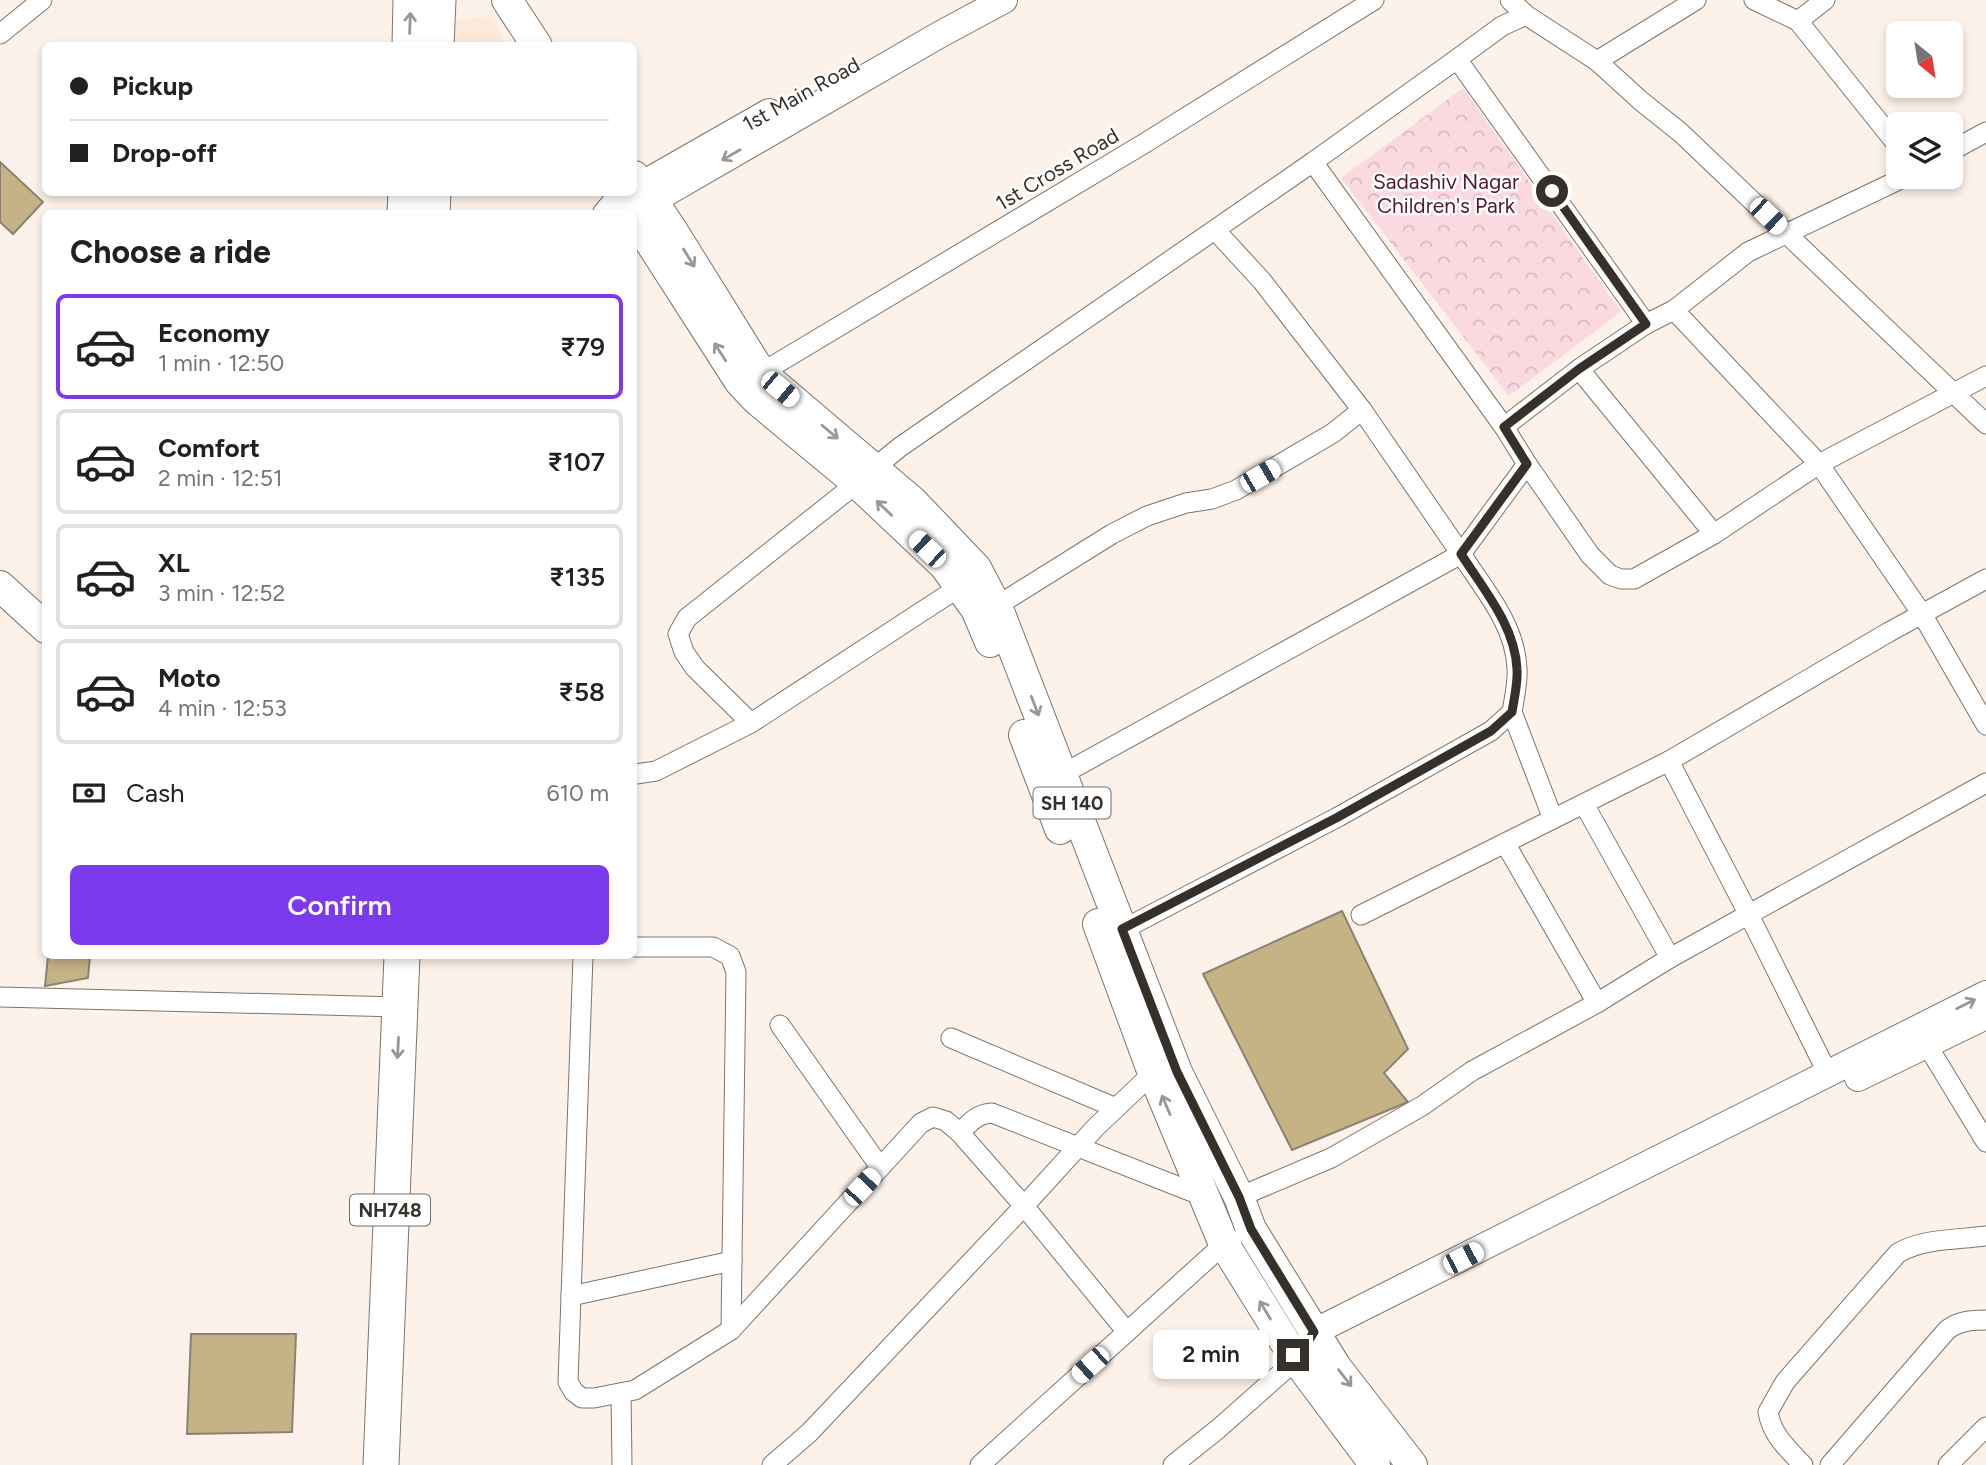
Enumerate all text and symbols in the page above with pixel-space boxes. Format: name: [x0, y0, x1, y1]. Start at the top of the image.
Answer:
one-way arrow: [404, 12, 417, 35]
north arrow: [1886, 21, 1964, 98]
map controls: [1886, 21, 1963, 189]
street label: 1st Main Road: [738, 52, 864, 136]
text: Pickup: [112, 70, 193, 102]
button: layers: [1886, 112, 1963, 189]
street label: 1st Cross Road: [991, 122, 1123, 216]
text: Drop-off: [112, 137, 217, 169]
one-way arrow: [722, 148, 742, 162]
park label: Sadashiv Nagar Children's Park: [1373, 169, 1519, 218]
route start: [1536, 175, 1568, 207]
car: [1746, 194, 1791, 238]
text: Choose a ride: [70, 233, 271, 271]
one-way arrow: [682, 247, 696, 267]
icon: car: [74, 315, 137, 378]
text: Economy: [158, 317, 270, 349]
text: ₹79: [560, 331, 605, 363]
one-way arrow: [713, 343, 728, 362]
text: 1 min · 12:50: [158, 349, 284, 377]
car: [758, 367, 803, 411]
one-way arrow: [821, 424, 839, 440]
icon: car: [74, 430, 137, 493]
text: Comfort: [158, 432, 260, 464]
text: ₹107: [547, 446, 605, 478]
car: [1237, 456, 1284, 496]
text: 2 min · 12:51: [158, 464, 282, 492]
one-way arrow: [876, 500, 893, 517]
car: [905, 527, 950, 571]
icon: car: [74, 545, 137, 608]
text: XL: [158, 547, 190, 579]
text: ₹135: [549, 561, 605, 593]
text: 3 min · 12:52: [158, 579, 285, 607]
icon: car: [74, 660, 137, 723]
text: Moto: [158, 662, 221, 694]
text: ₹58: [558, 676, 605, 708]
text: 4 min · 12:53: [158, 694, 287, 722]
one-way arrow: [1030, 695, 1043, 717]
icon: cash: [70, 774, 108, 812]
text: Cash: [126, 777, 185, 809]
text: 610 m: [546, 779, 609, 807]
road number: SH 140: [1034, 788, 1110, 818]
button: Confirm: [70, 865, 609, 945]
one-way arrow: [1955, 997, 1976, 1011]
one-way arrow: [391, 1036, 404, 1059]
one-way arrow: [1159, 1095, 1172, 1117]
car: [840, 1164, 885, 1210]
road number: NH748: [350, 1194, 430, 1226]
car: [1440, 1239, 1487, 1277]
one-way arrow: [1257, 1300, 1271, 1320]
callout: 2 min: [1153, 1330, 1268, 1380]
route end: [1277, 1339, 1309, 1371]
text: 2 min: [1182, 1340, 1240, 1368]
car: [1068, 1343, 1113, 1387]
one-way arrow: [1337, 1368, 1352, 1387]

